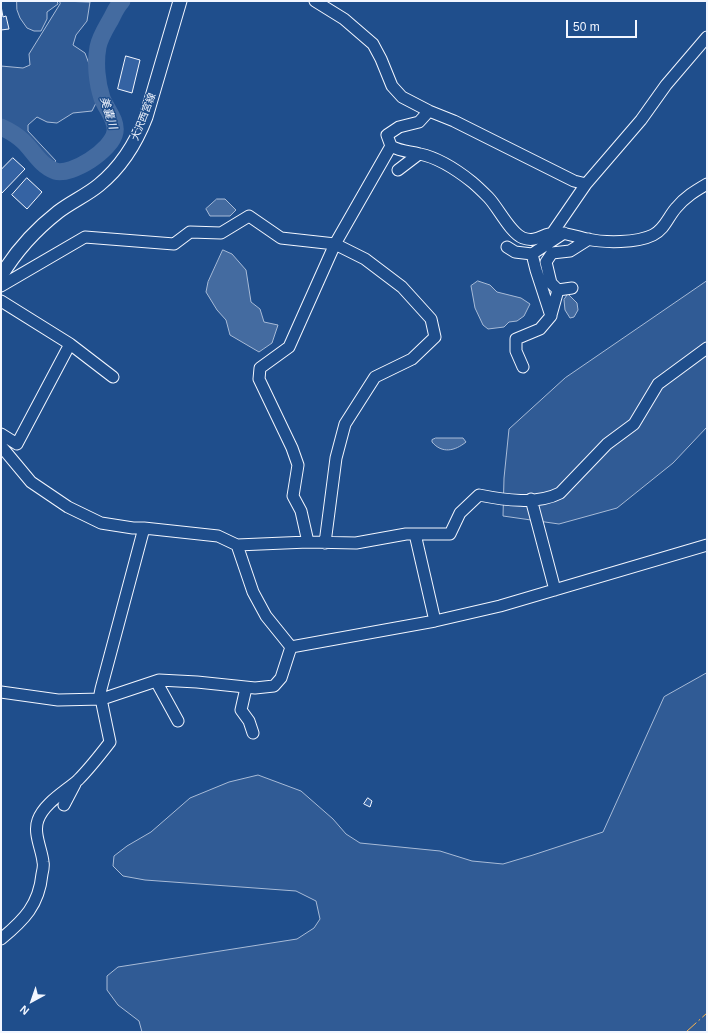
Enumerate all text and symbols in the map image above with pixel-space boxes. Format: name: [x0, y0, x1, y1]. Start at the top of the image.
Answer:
scale bar: [568, 12, 639, 38]
text: 50 m: [573, 20, 600, 34]
street label: 大沢西宮線: [129, 92, 159, 142]
water label: 美嚢川: [97, 95, 119, 131]
north arrow: [12, 981, 52, 1021]
text: N: [17, 1003, 31, 1017]

